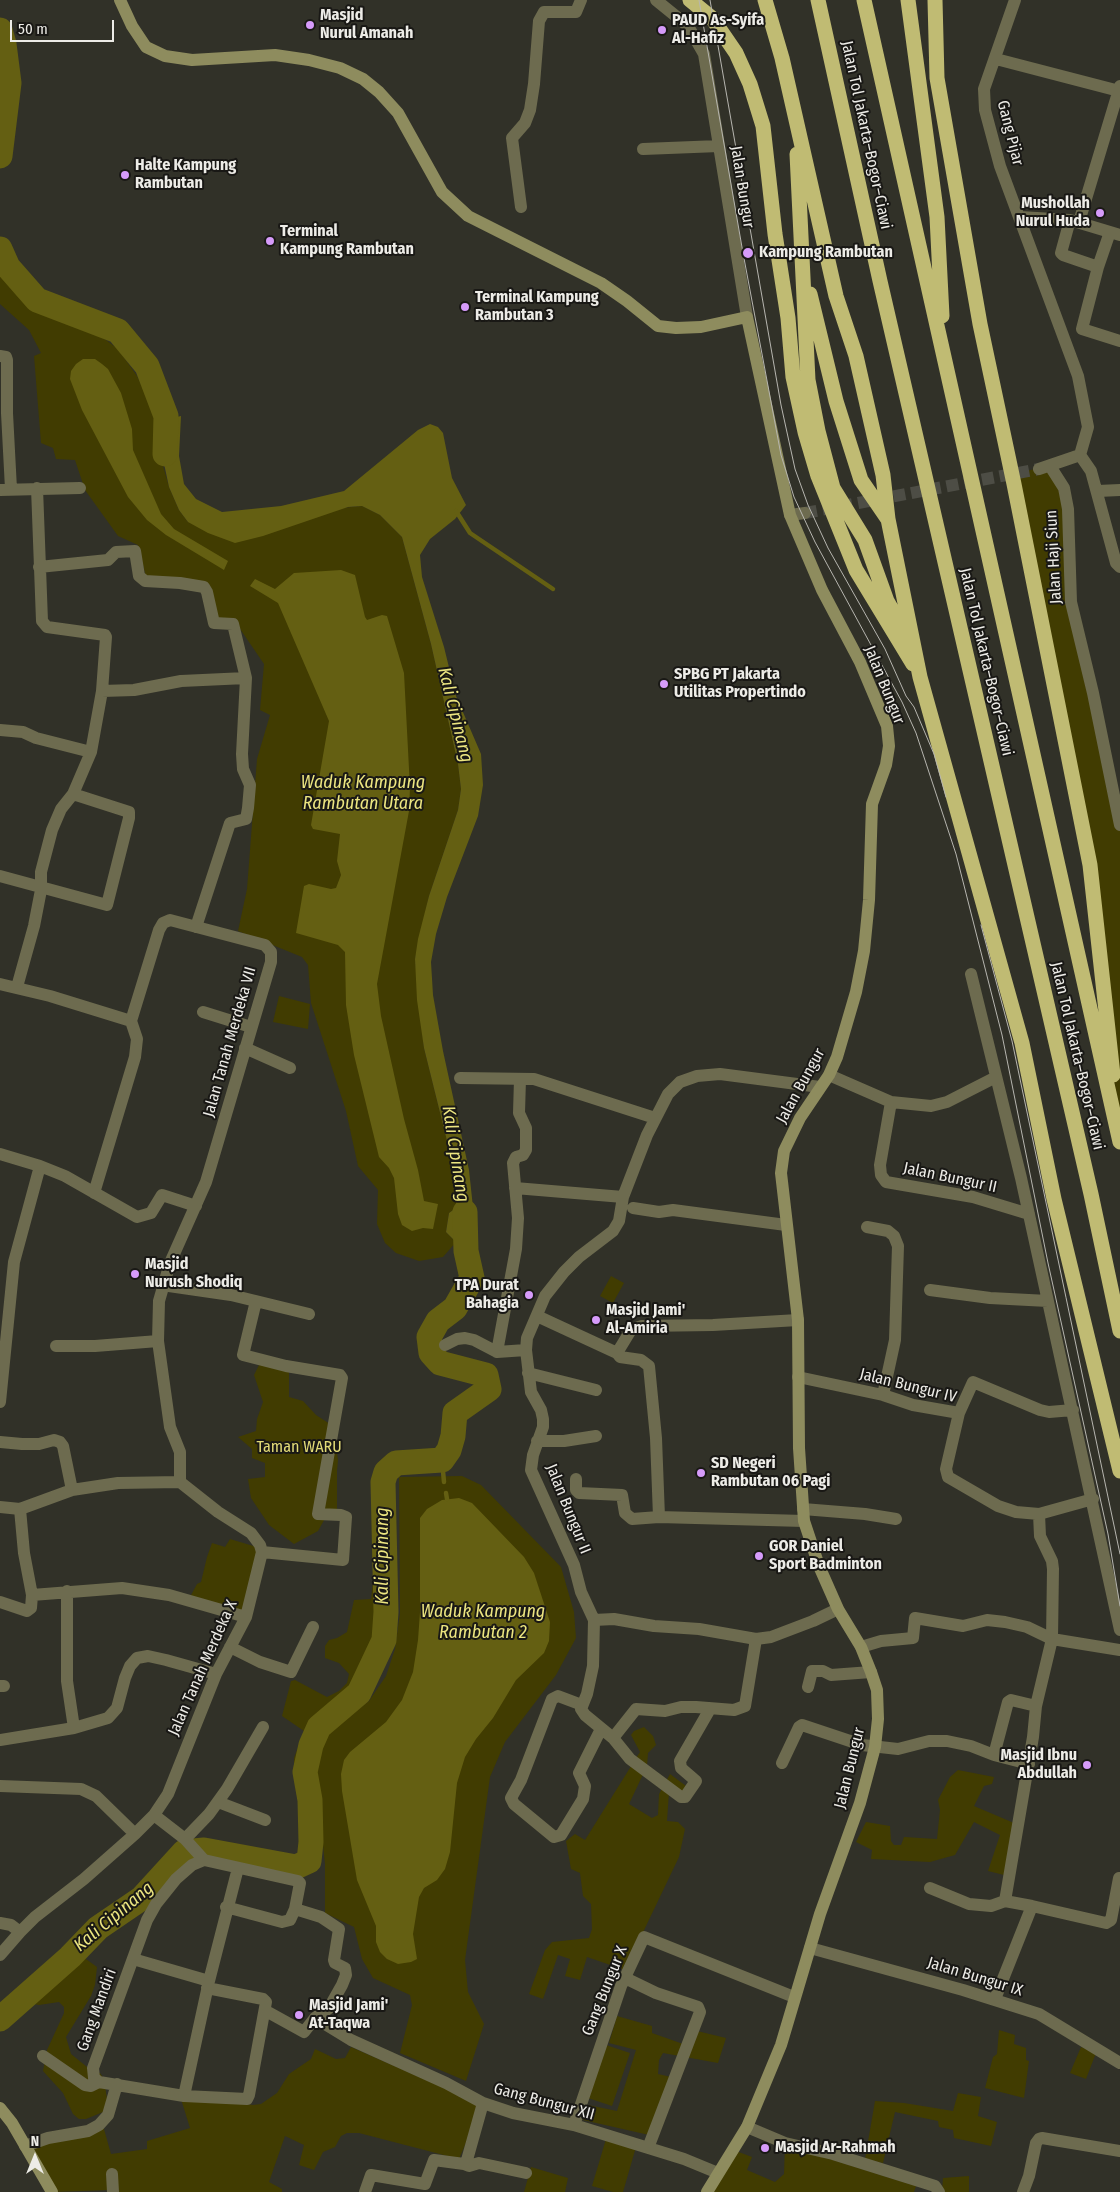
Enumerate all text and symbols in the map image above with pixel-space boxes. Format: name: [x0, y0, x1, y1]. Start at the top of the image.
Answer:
place label: Masjid Nurul Amanah: [320, 6, 413, 44]
scale bar: [12, 10, 116, 42]
place label: PAUD As-Syifa Al-Hafiz: [672, 11, 764, 49]
marker: Masjid Nurul Amanah: [304, 19, 316, 31]
text: 50 m: [18, 20, 48, 38]
marker: PAUD As-Syifa Al-Hafiz: [656, 24, 668, 36]
street label: Jalan Tol Jakarta–Bogor–Ciawi: [837, 39, 895, 231]
street label: Gang Pijar: [993, 98, 1027, 168]
street label: Jalan Bungur: [726, 144, 758, 230]
place label: Halte Kampung Rambutan: [135, 156, 236, 194]
marker: Halte Kampung Rambutan: [119, 169, 131, 181]
place label: Mushollah Nurul Huda: [1016, 194, 1090, 232]
marker: Mushollah Nurul Huda: [1094, 207, 1106, 219]
place label: Terminal Kampung Rambutan: [280, 222, 414, 260]
marker: Terminal Kampung Rambutan: [264, 235, 276, 247]
place label: Kampung Rambutan: [759, 243, 893, 263]
marker: Kampung Rambutan: [741, 246, 755, 260]
place label: Terminal Kampung Rambutan 3: [475, 288, 599, 326]
marker: Terminal Kampung Rambutan 3: [459, 301, 471, 313]
street label: Jalan Haji Siun: [1042, 509, 1066, 605]
street label: Jalan Tol Jakarta–Bogor–Ciawi: [955, 566, 1017, 758]
street label: Jalan Bungur: [860, 643, 908, 727]
water label: Kali Cipinang: [433, 665, 477, 765]
place label: SPBG PT Jakarta Utilitas Propertindo: [674, 665, 806, 703]
marker: SPBG PT Jakarta Utilitas Propertindo: [658, 678, 670, 690]
water label: Waduk Kampung Rambutan Utara: [301, 772, 425, 814]
street label: Jalan Tol Jakarta–Bogor–Ciawi: [1046, 960, 1108, 1152]
street label: Jalan Tanah Merdeka VII: [199, 965, 261, 1119]
street label: Jalan Bungur: [772, 1045, 830, 1127]
water label: Kali Cipinang: [437, 1104, 473, 1204]
street label: Jalan Bungur II: [901, 1159, 999, 1197]
place label: Masjid Nurush Shodiq: [145, 1255, 243, 1293]
marker: Masjid Nurush Shodiq: [129, 1268, 141, 1280]
place label: TPA Durat Bahagia: [455, 1276, 519, 1314]
marker: TPA Durat Bahagia: [523, 1289, 535, 1301]
place label: Masjid Jami' Al-Amiria: [606, 1301, 685, 1339]
marker: Masjid Jami' Al-Amiria: [590, 1314, 602, 1326]
street label: Jalan Bungur IV: [858, 1365, 958, 1407]
park label: Taman WARU: [256, 1438, 342, 1458]
place label: SD Negeri Rambutan 06 Pagi: [711, 1454, 830, 1492]
street label: Jalan Bungur II: [541, 1461, 595, 1557]
marker: SD Negeri Rambutan 06 Pagi: [695, 1467, 707, 1479]
water label: Kali Cipinang: [372, 1507, 394, 1605]
place label: GOR Daniel Sport Badminton: [769, 1537, 882, 1575]
marker: GOR Daniel Sport Badminton: [753, 1550, 765, 1562]
street label: Jalan Tanah Merdeka X: [164, 1597, 242, 1739]
water label: Waduk Kampung Rambutan 2: [421, 1601, 545, 1644]
street label: Jalan Bungur: [831, 1725, 869, 1811]
place label: Masjid Ibnu Abdullah: [1001, 1746, 1077, 1784]
marker: Masjid Ibnu Abdullah: [1081, 1759, 1093, 1771]
water label: Kali Cipinang: [70, 1877, 158, 1957]
street label: Gang Bungur X: [578, 1943, 632, 2039]
street label: Jalan Bungur IX: [925, 1953, 1025, 2001]
street label: Gang Mandiri: [73, 1966, 121, 2054]
place label: Masjid Jami' At-Taqwa: [309, 1996, 388, 2034]
marker: Masjid Jami' At-Taqwa: [293, 2009, 305, 2021]
street label: Gang Bungur XII: [492, 2079, 596, 2125]
north arrow: [10, 2132, 60, 2182]
text: N: [31, 2133, 39, 2150]
place label: Masjid Ar-Rahmah: [775, 2138, 896, 2158]
marker: Masjid Ar-Rahmah: [759, 2142, 771, 2154]

